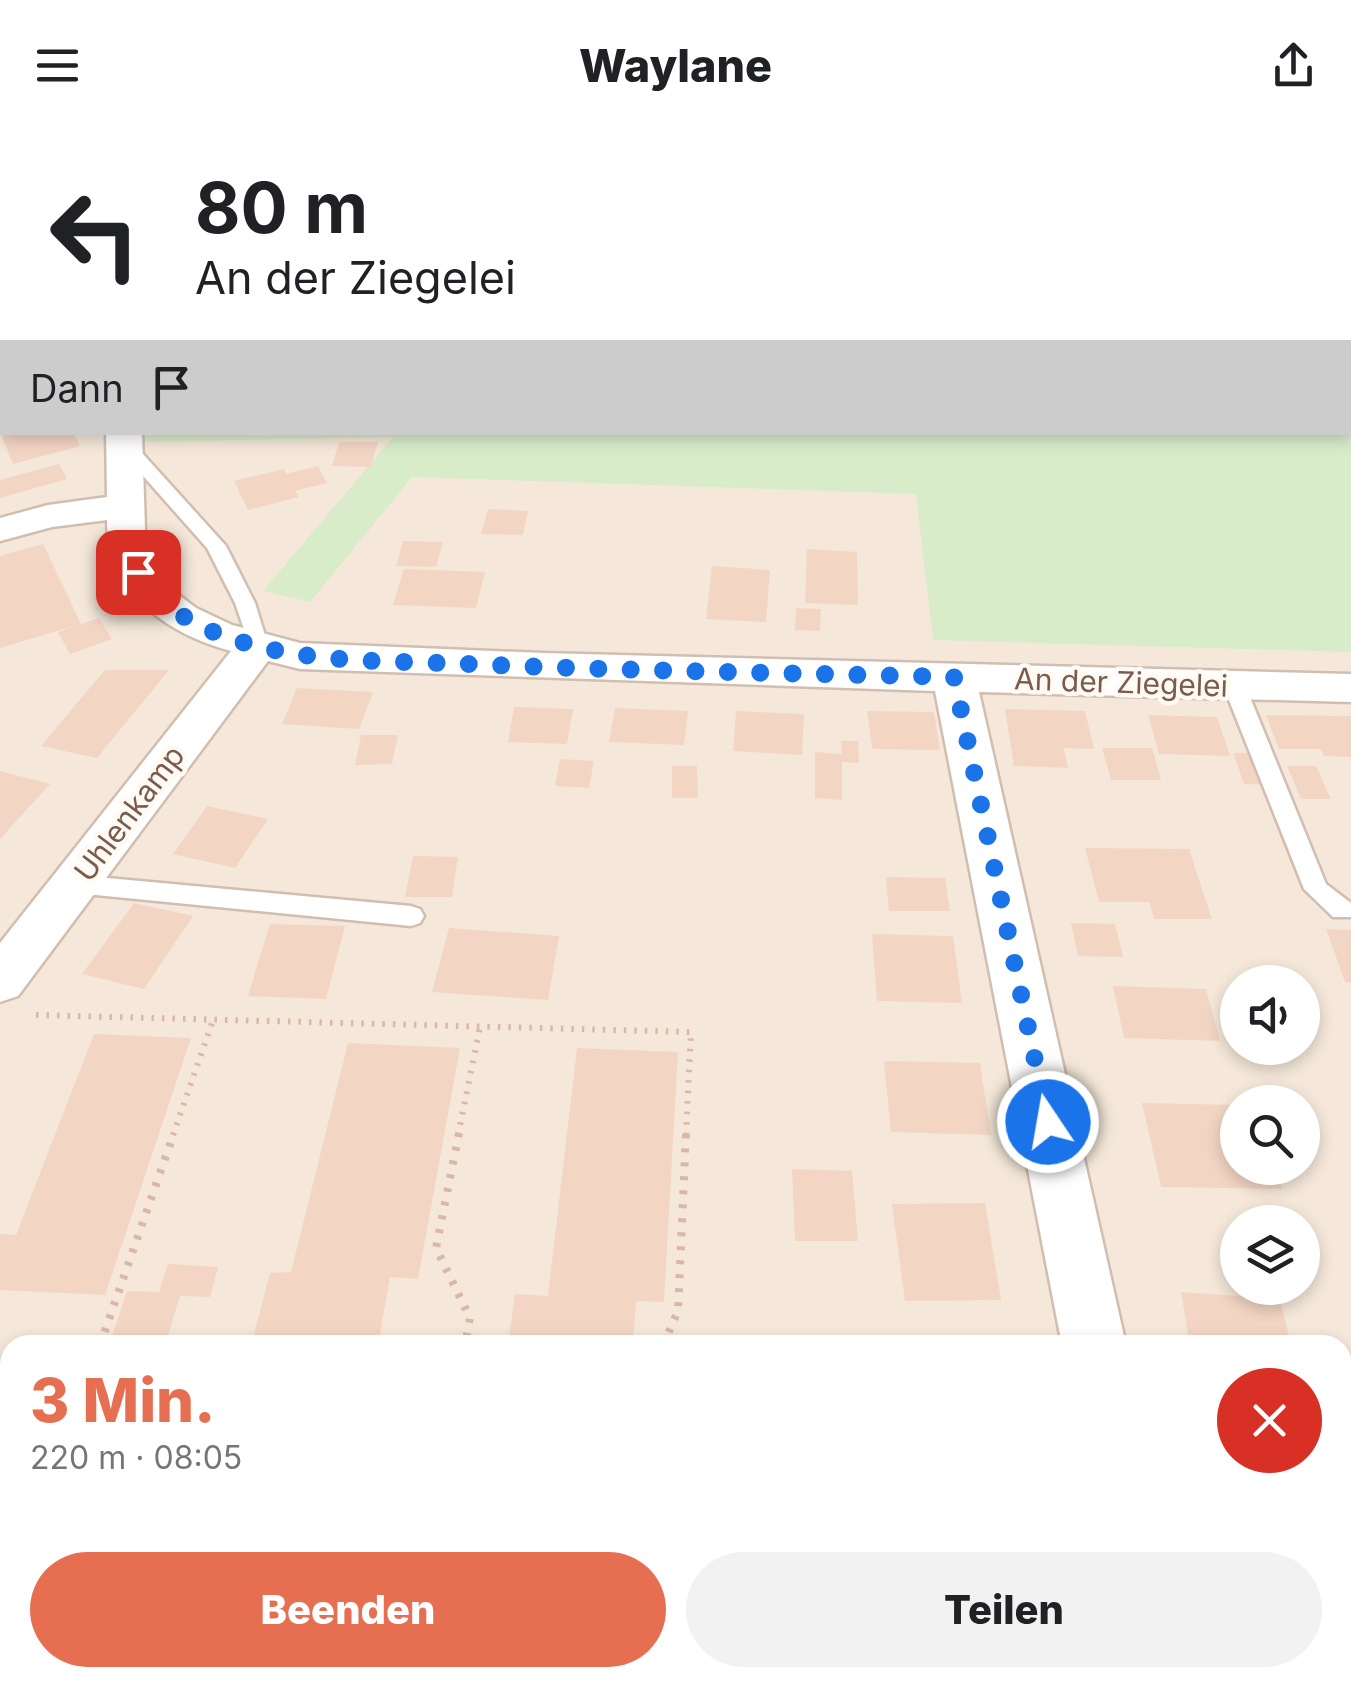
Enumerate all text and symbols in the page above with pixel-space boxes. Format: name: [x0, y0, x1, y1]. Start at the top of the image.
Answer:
icon: menu: [30, 38, 85, 93]
text: Waylane: [579, 38, 772, 93]
icon: share: [1266, 38, 1321, 93]
text: 80 m: [195, 165, 368, 250]
icon: left: [30, 170, 160, 300]
text: An der Ziegelei: [195, 250, 516, 305]
icon: arrive: [144, 360, 199, 415]
text: Dann: [30, 365, 124, 411]
pin: [96, 530, 181, 615]
icon: arrive: [111, 545, 166, 600]
street label: An der Ziegelei: [1013, 660, 1229, 704]
street label: Uhlenkamp: [66, 738, 192, 888]
map controls: [1220, 965, 1320, 1305]
button: sound: [1220, 965, 1320, 1065]
position arrow: [996, 1070, 1100, 1174]
button: search: [1220, 1085, 1320, 1185]
button: layers: [1220, 1205, 1320, 1305]
text: 3 Min.: [30, 1364, 215, 1436]
button: close: [1217, 1368, 1322, 1473]
text: 220 m · 08:05: [30, 1438, 242, 1477]
button: Beenden: [30, 1552, 666, 1667]
button: Teilen: [686, 1552, 1322, 1667]

